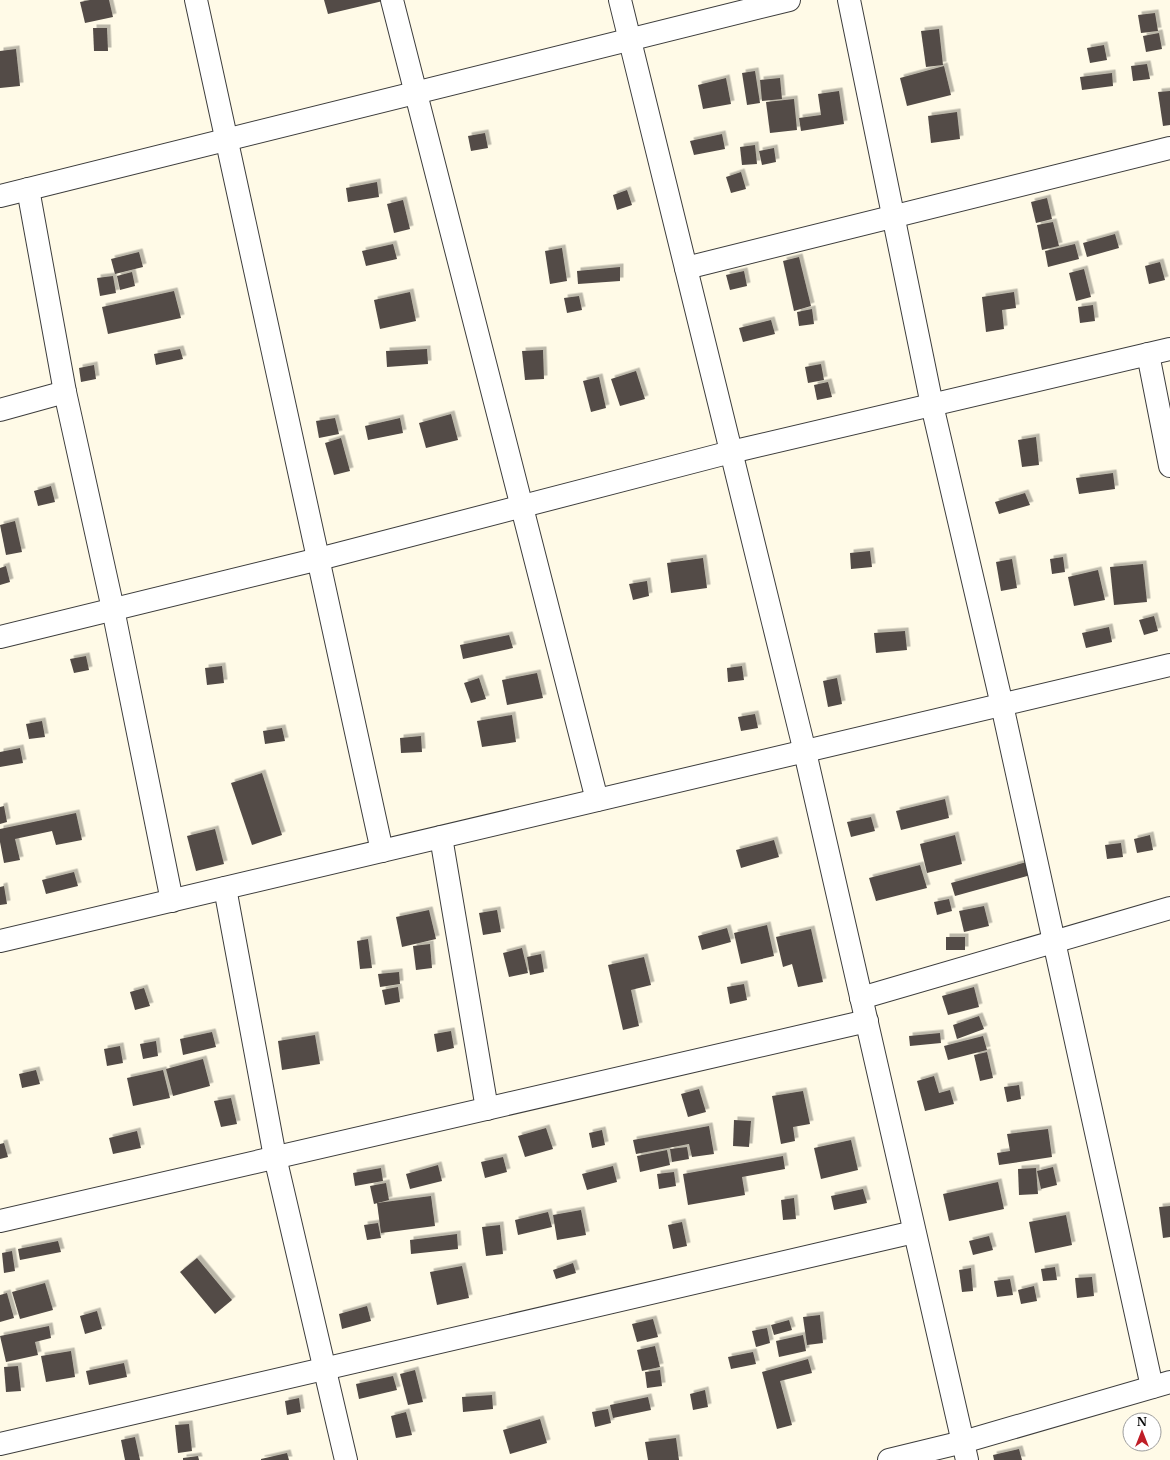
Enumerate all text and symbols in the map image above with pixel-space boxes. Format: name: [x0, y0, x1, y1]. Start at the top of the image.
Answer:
north arrow: [1122, 1412, 1162, 1452]
text: N: [1137, 1415, 1148, 1429]

